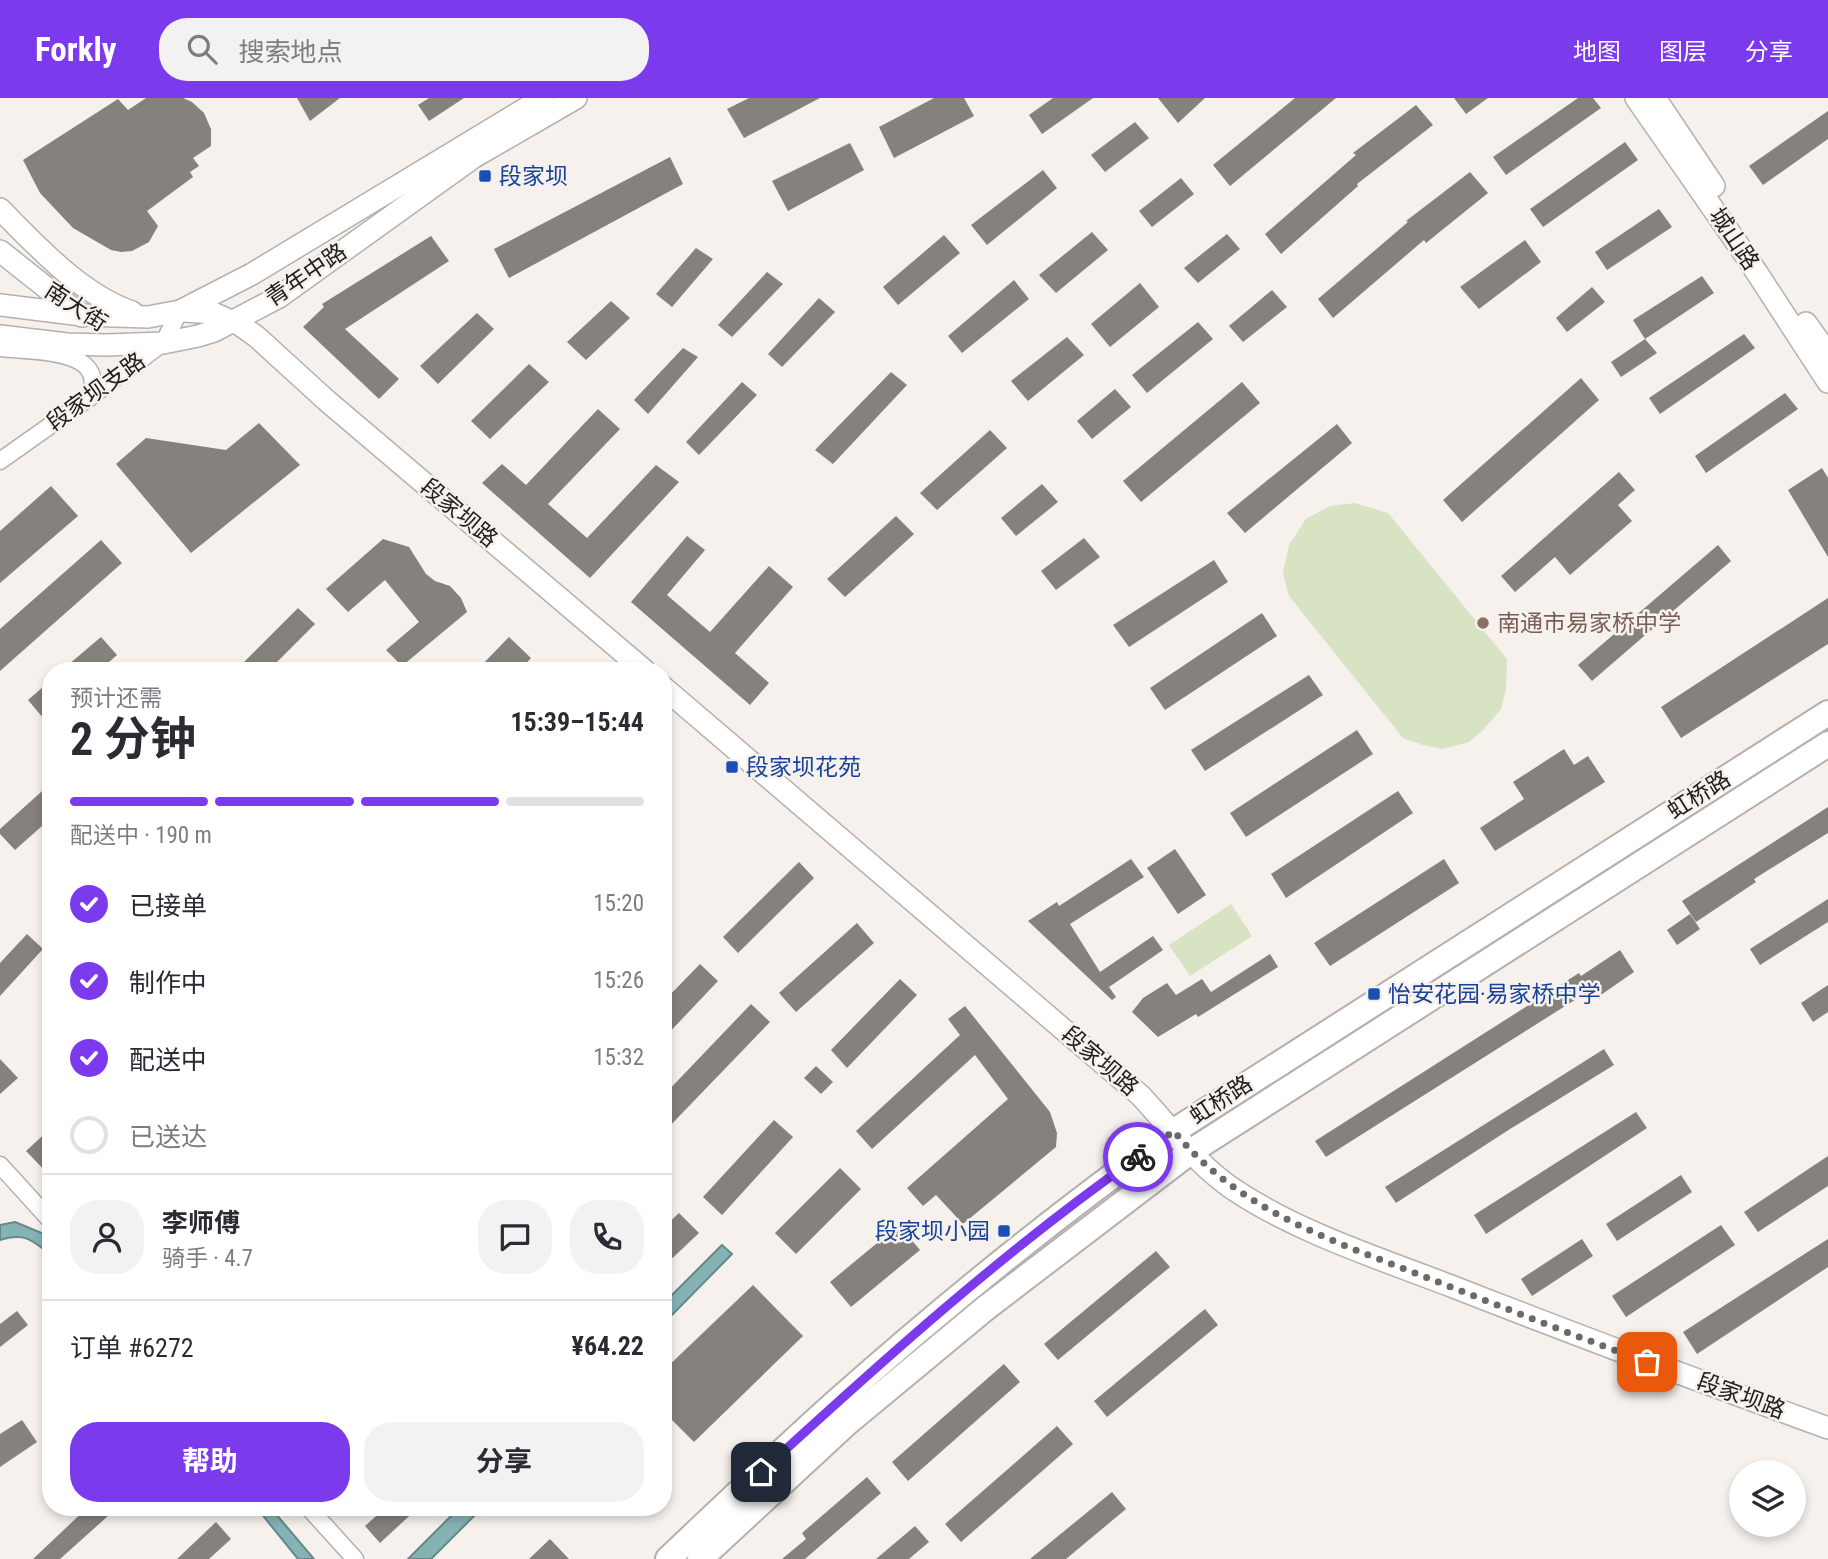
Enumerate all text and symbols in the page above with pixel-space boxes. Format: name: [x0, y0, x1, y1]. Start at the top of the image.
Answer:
search box: [159, 18, 649, 81]
text: Forkly: [35, 30, 117, 69]
icon: search: [183, 30, 221, 68]
text: 搜索地点: [239, 37, 343, 67]
text: 地图: [1573, 38, 1621, 66]
text: 图层: [1659, 38, 1707, 66]
text: 分享: [1745, 38, 1793, 66]
place label: 段家坝: [499, 163, 568, 190]
marker: 段家坝: [477, 168, 493, 184]
street label: 城山路: [1704, 203, 1764, 275]
street label: 青年中路: [260, 238, 352, 312]
street label: 南大街: [40, 277, 112, 337]
street label: 段家坝支路: [42, 347, 150, 437]
street label: 段家坝路: [415, 473, 503, 553]
place label: 南通市易家桥中学: [1497, 610, 1681, 637]
marker: 南通市易家桥中学: [1475, 615, 1491, 631]
text: 预计还需: [70, 685, 162, 712]
text: 15:39–15:44: [510, 707, 644, 737]
text: 2 分钟: [70, 712, 196, 766]
place label: 段家坝花苑: [746, 754, 861, 781]
marker: 段家坝花苑: [724, 759, 740, 775]
street label: 虹桥路: [1663, 765, 1735, 825]
text: 配送中 · 190 m: [70, 822, 212, 849]
icon: check: [70, 885, 108, 923]
text: 15:20: [593, 890, 644, 917]
text: 已接单: [129, 891, 207, 921]
icon: check: [70, 962, 108, 1000]
text: 15:26: [593, 967, 644, 994]
text: 制作中: [129, 968, 207, 998]
place label: 怡安花园·易家桥中学: [1388, 981, 1601, 1008]
marker: 怡安花园·易家桥中学: [1366, 986, 1382, 1002]
street label: 段家坝路: [1056, 1021, 1144, 1101]
icon: check: [70, 1039, 108, 1077]
text: 15:32: [593, 1044, 644, 1071]
text: 配送中: [129, 1045, 207, 1075]
street label: 虹桥路: [1185, 1070, 1257, 1130]
text: 已送达: [129, 1122, 207, 1152]
courier: [1103, 1122, 1173, 1192]
icon: bike: [1119, 1138, 1157, 1176]
button: person: [70, 1200, 144, 1274]
button: chat: [478, 1200, 552, 1274]
button: phone: [570, 1200, 644, 1274]
text: 李师傅: [162, 1208, 240, 1238]
place label: 段家坝小园: [875, 1218, 990, 1245]
marker: 段家坝小园: [996, 1223, 1012, 1239]
text: 骑手 · 4.7: [162, 1245, 253, 1272]
text: ¥64.22: [572, 1331, 644, 1361]
pin: [1617, 1332, 1677, 1392]
text: 订单 #6272: [70, 1333, 194, 1363]
icon: bag: [1628, 1343, 1666, 1381]
street label: 段家坝路: [1693, 1368, 1789, 1424]
button: 帮助: [70, 1422, 350, 1502]
button: 分享: [364, 1422, 644, 1502]
pin: [731, 1442, 791, 1502]
icon: home: [742, 1453, 780, 1491]
map controls: [1729, 1460, 1806, 1537]
button: layers: [1729, 1460, 1806, 1537]

